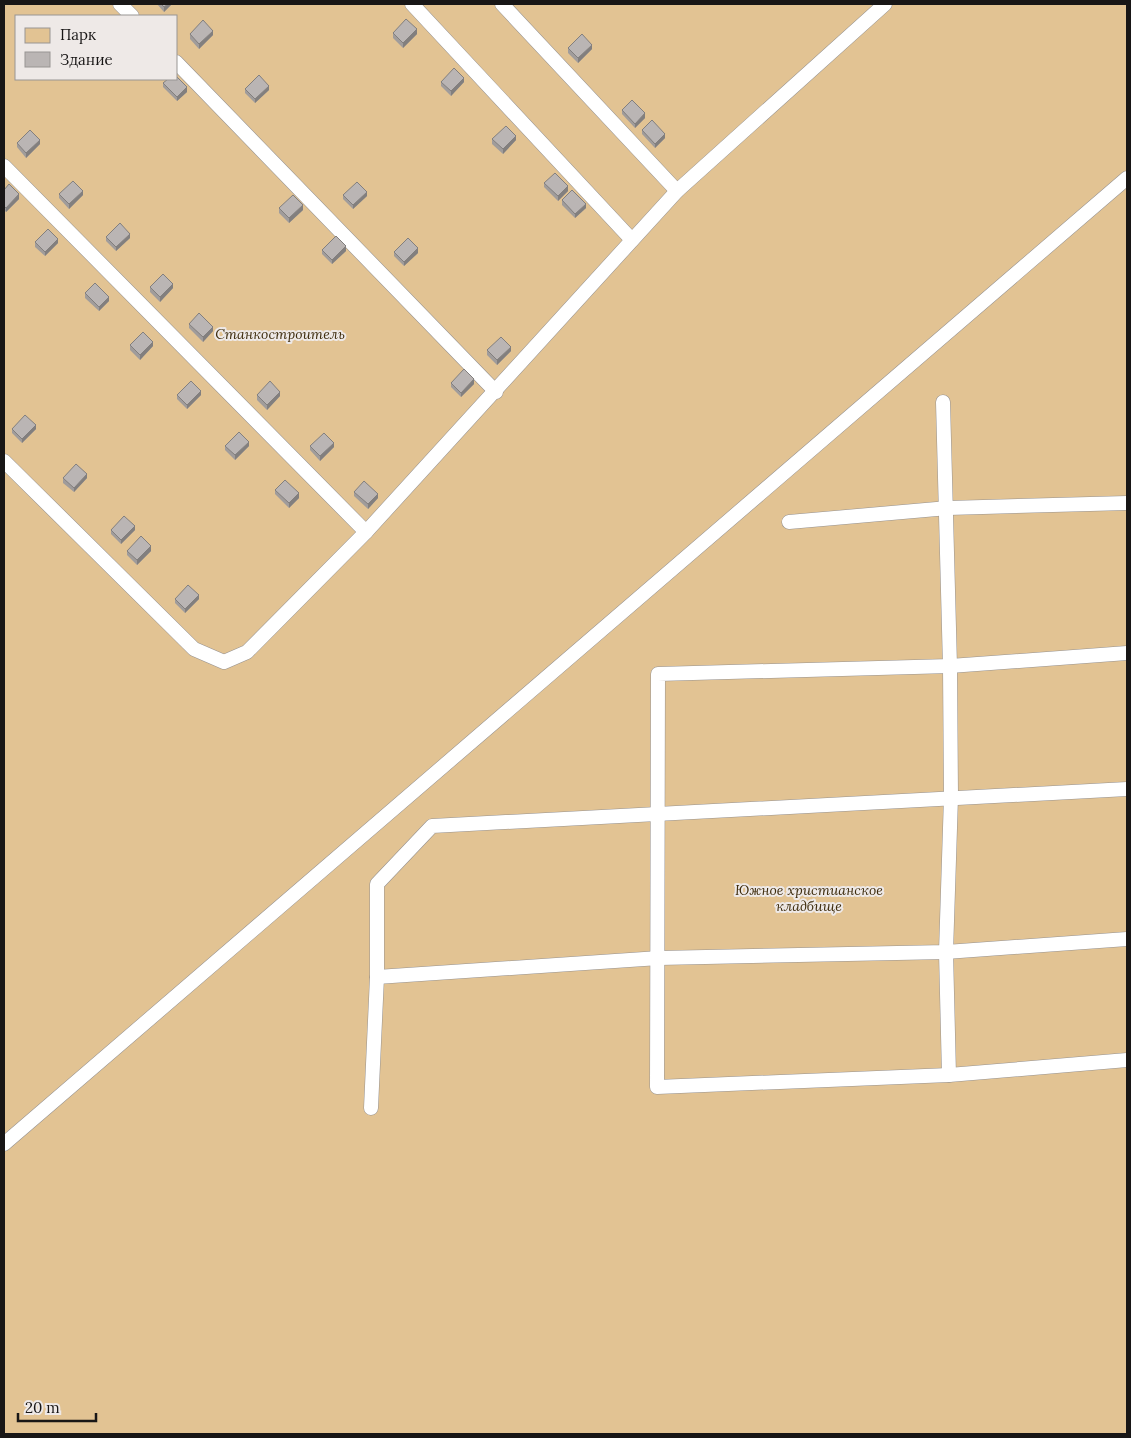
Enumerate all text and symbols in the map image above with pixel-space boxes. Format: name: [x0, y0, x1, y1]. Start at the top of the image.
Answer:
legend: [15, 15, 178, 80]
text: Парк: [60, 25, 96, 44]
text: Здание: [60, 50, 113, 69]
park label: Станкостроитель: [215, 325, 345, 343]
park label: Южное христианское кладбище: [735, 881, 883, 915]
scale bar: [18, 1390, 95, 1422]
text: 20 m: [25, 1398, 60, 1417]

